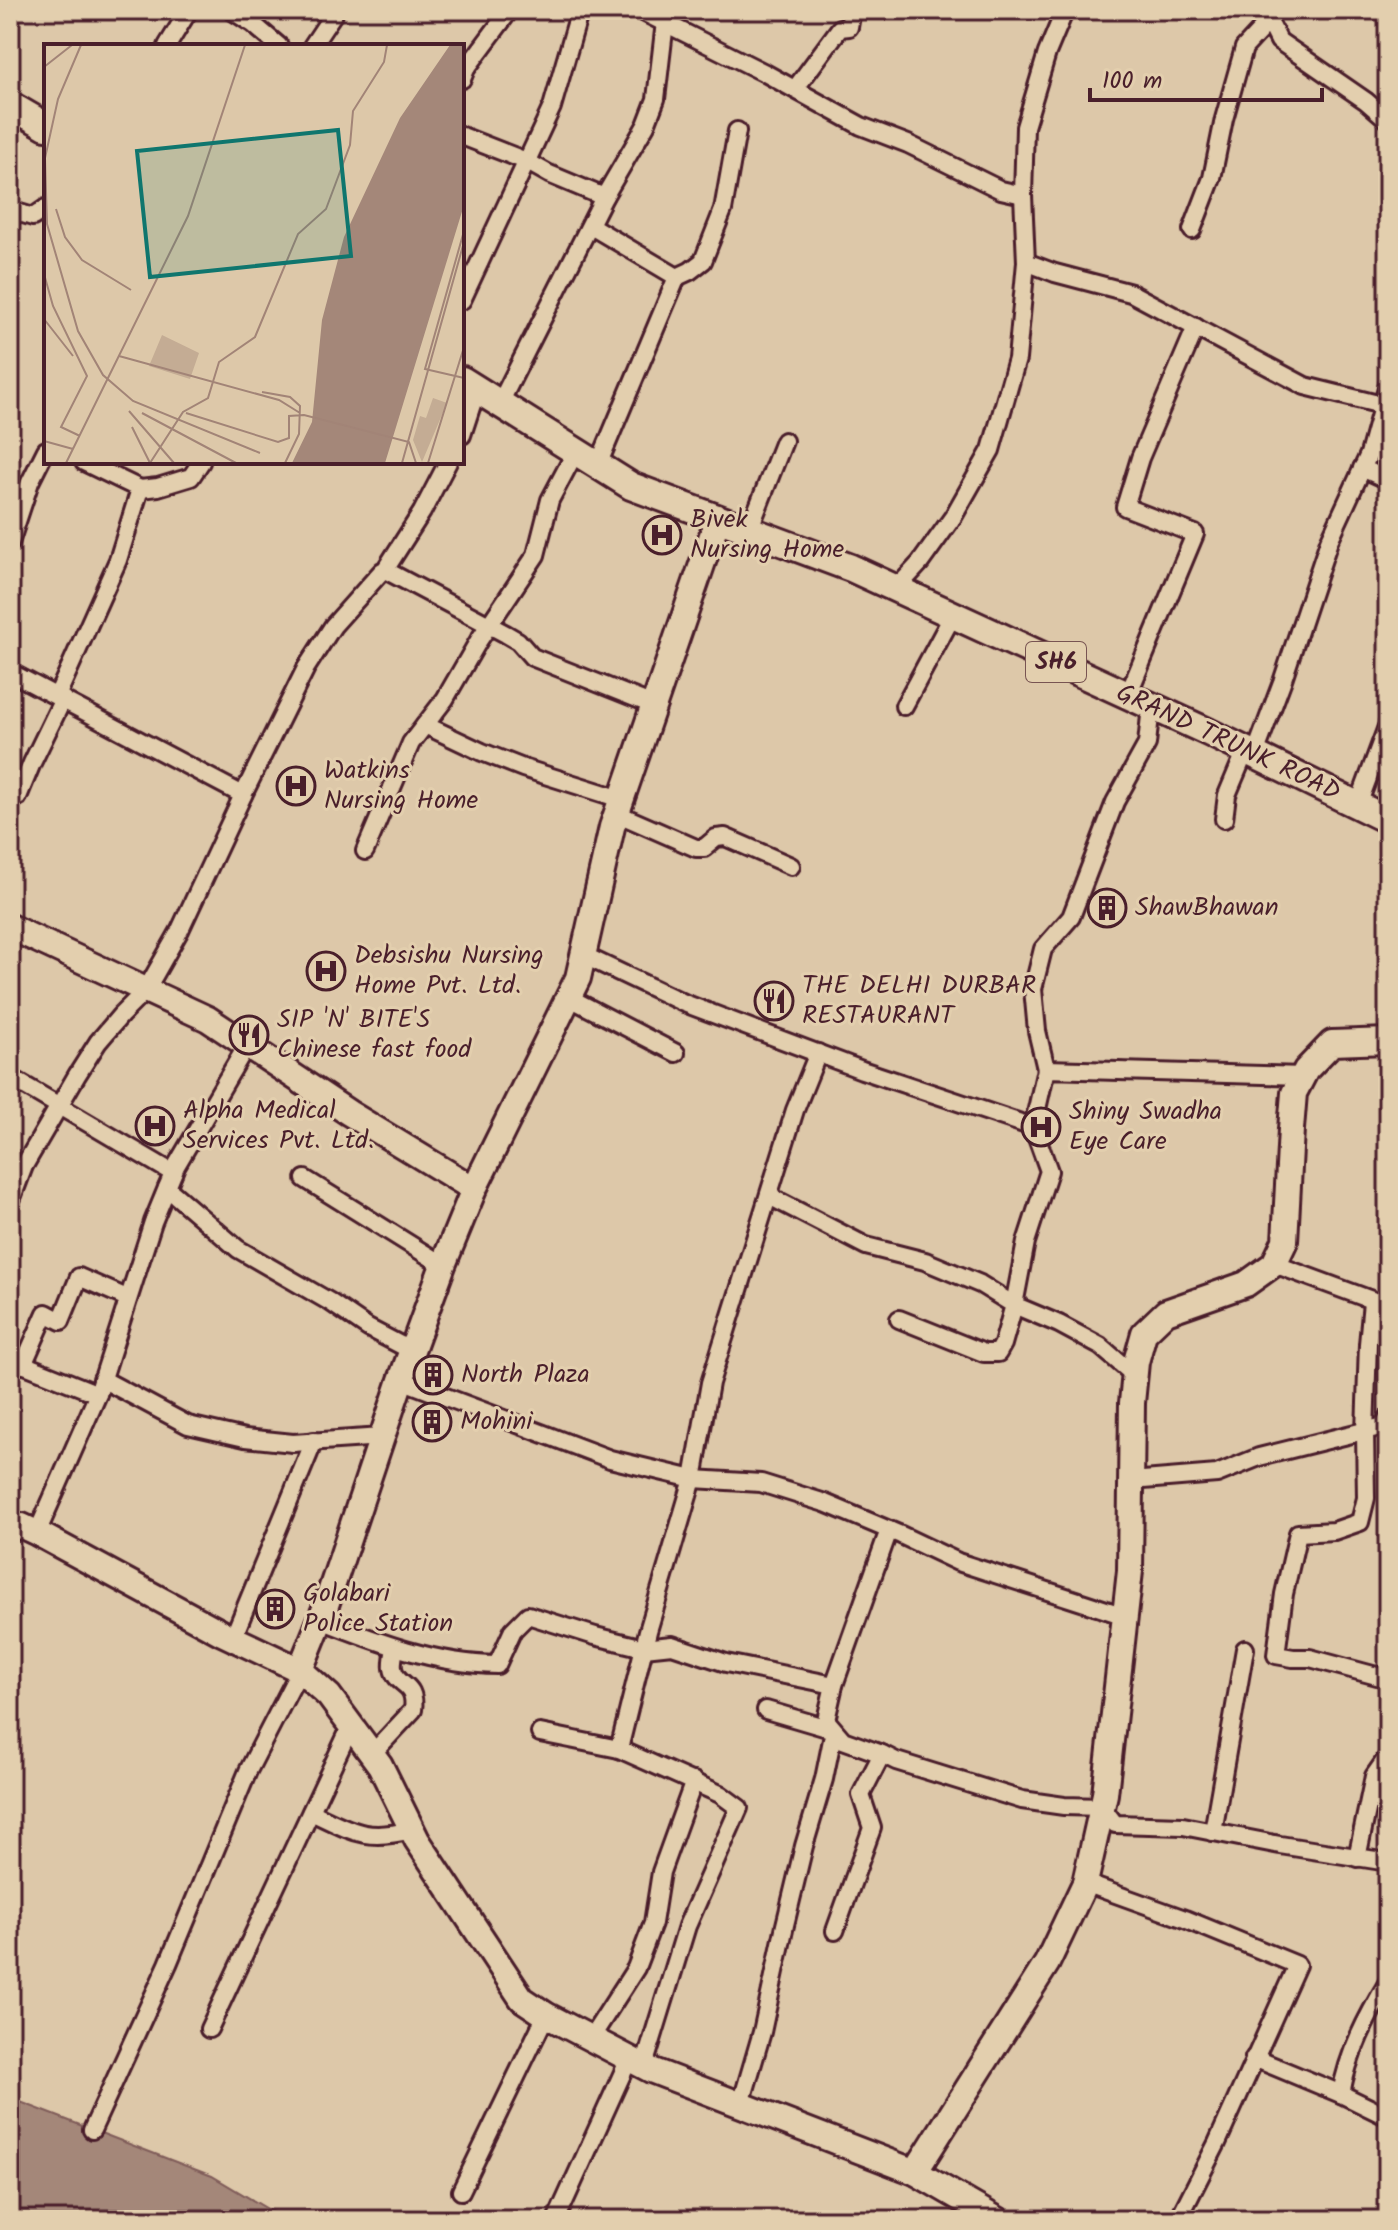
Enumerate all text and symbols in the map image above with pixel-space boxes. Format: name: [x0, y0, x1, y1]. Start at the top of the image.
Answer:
inset map: [44, 44, 464, 464]
scale bar: [1090, 52, 1322, 102]
text: 100 m: [1102, 62, 1162, 101]
place label: Bivek Nursing Home: [690, 499, 845, 571]
hospital icon: Bivek Nursing Home: [641, 514, 683, 556]
road number: SH6: [1026, 642, 1086, 682]
street label: GRAND TRUNK ROAD: [1109, 673, 1347, 813]
place label: Watkins Nursing Home: [324, 750, 479, 822]
hospital icon: Watkins Nursing Home: [275, 765, 317, 807]
building icon: ShawBhawan: [1086, 887, 1128, 929]
place label: ShawBhawan: [1135, 887, 1279, 929]
place label: Debsishu Nursing Home Pvt. Ltd.: [354, 935, 544, 1007]
hospital icon: Debsishu Nursing Home Pvt. Ltd.: [305, 950, 347, 992]
place label: THE DELHI DURBAR RESTAURANT: [802, 965, 1036, 1037]
restaurant icon: THE DELHI DURBAR RESTAURANT: [753, 980, 795, 1022]
place label: SIP 'N' BITE'S Chinese fast food: [277, 999, 472, 1071]
restaurant icon: SIP 'N' BITE'S Chinese fast food: [228, 1014, 270, 1056]
place label: Alpha Medical Services Pvt. Ltd.: [183, 1090, 374, 1162]
place label: Shiny Swadha Eye Care: [1069, 1091, 1222, 1163]
hospital icon: Alpha Medical Services Pvt. Ltd.: [134, 1105, 176, 1147]
hospital icon: Shiny Swadha Eye Care: [1020, 1106, 1062, 1148]
building icon: North Plaza: [412, 1354, 454, 1396]
place label: North Plaza: [461, 1354, 590, 1396]
building icon: Mohini: [411, 1401, 453, 1443]
place label: Mohini: [460, 1401, 534, 1443]
place label: Golabari Police Station: [303, 1573, 453, 1645]
building icon: Golabari Police Station: [254, 1588, 296, 1630]

